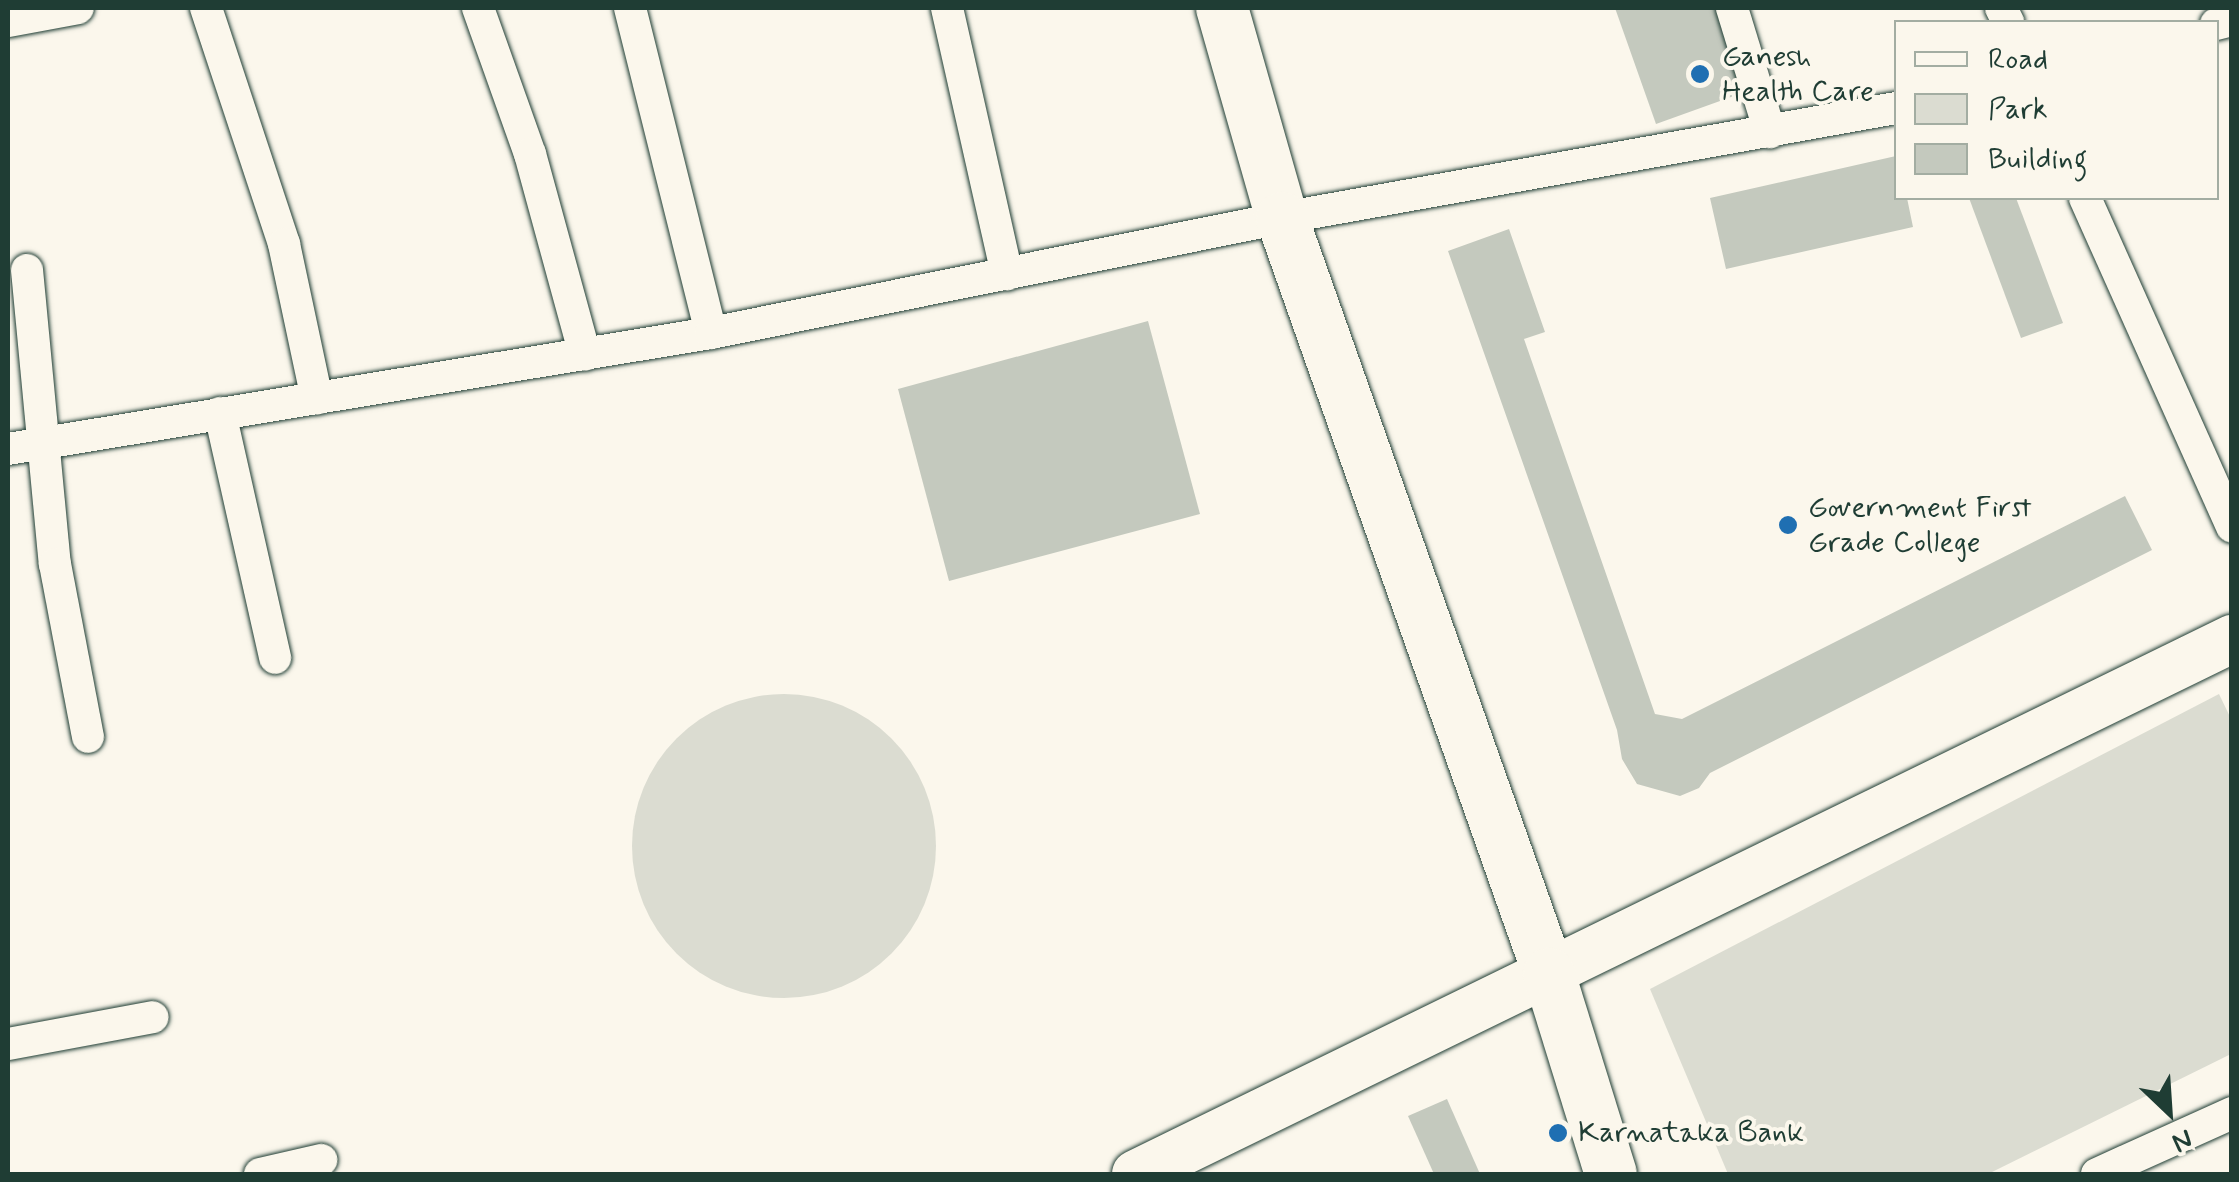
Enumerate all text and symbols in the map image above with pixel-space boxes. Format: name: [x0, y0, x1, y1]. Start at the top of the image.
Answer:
legend: [1894, 20, 2219, 200]
place label: Ganesh Health Care: [1722, 39, 1874, 110]
text: Road: [1988, 40, 2048, 79]
marker: Ganesh Health Care: [1687, 61, 1713, 87]
text: Park: [1988, 90, 2048, 129]
text: Building: [1988, 140, 2087, 179]
place label: Government First Grade College: [1808, 490, 2031, 560]
marker: Government First Grade College: [1777, 514, 1799, 536]
north arrow: [2119, 1062, 2219, 1162]
place label: Karnataka Bank: [1578, 1115, 1804, 1151]
text: N: [2166, 1119, 2198, 1160]
marker: Karnataka Bank: [1547, 1122, 1569, 1144]

